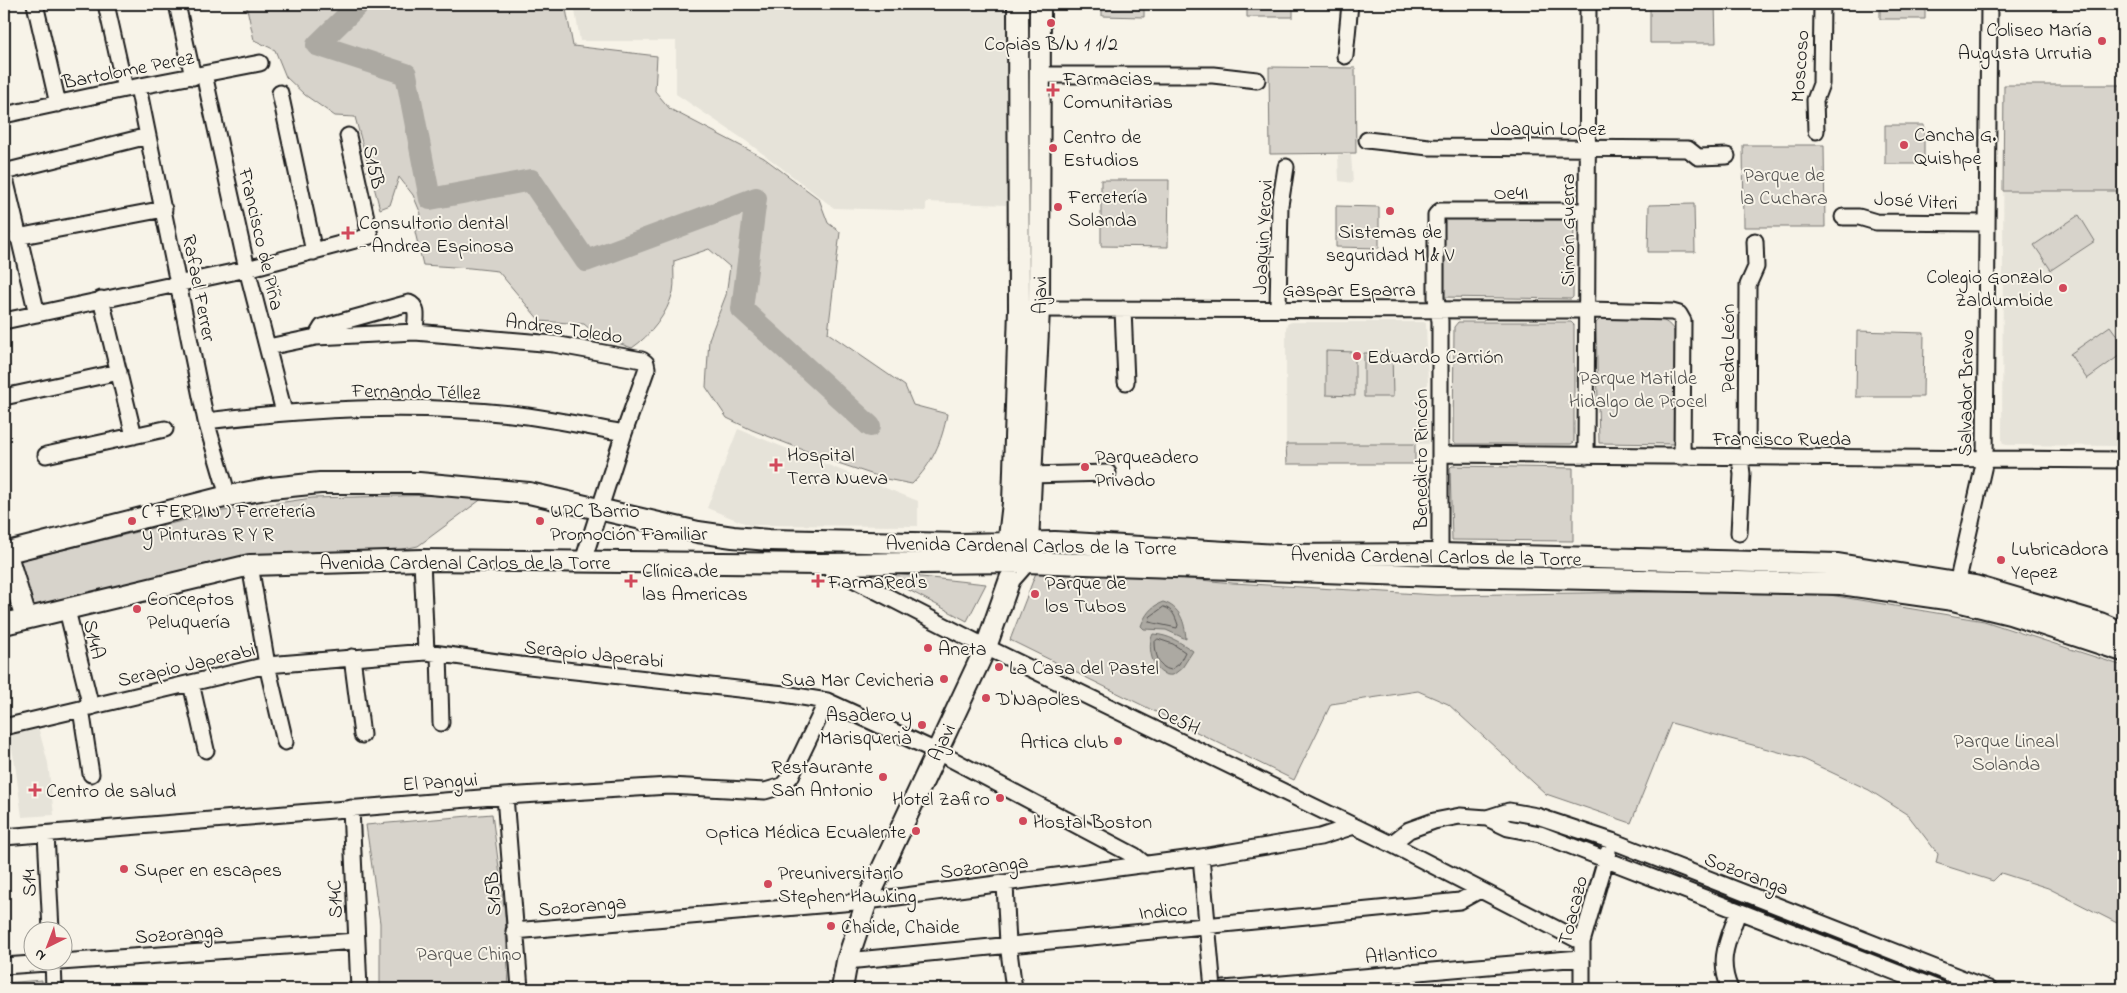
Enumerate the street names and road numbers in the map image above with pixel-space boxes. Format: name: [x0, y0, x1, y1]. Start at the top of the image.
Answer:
street label: Moscoso: [1784, 29, 1818, 103]
street label: Bartolome Perez: [59, 44, 197, 99]
street label: Joaquin Lopez: [1490, 116, 1606, 145]
street label: S15B: [354, 143, 391, 192]
street label: Francisco de Piña: [229, 165, 290, 313]
street label: Simón Guerra: [1555, 173, 1584, 287]
street label: Joaquin Yerovi: [1247, 179, 1282, 295]
street label: Oe4I: [1493, 180, 1529, 209]
street label: José Viteri: [1873, 186, 1958, 219]
street label: Rafael Ferrer: [173, 232, 222, 345]
street label: Ajavi: [1027, 276, 1056, 315]
street label: Gaspar Esparra: [1282, 277, 1416, 306]
street label: Pedro León: [1715, 303, 1744, 392]
street label: Andres Toledo: [503, 308, 624, 353]
street label: Salvador Bravo: [1952, 329, 1983, 457]
street label: Fernando Téllez: [350, 378, 481, 409]
street label: Benedicto Rincón: [1408, 388, 1437, 530]
street label: Francisco Rueda: [1712, 426, 1851, 455]
street label: Avenida Cardenal Carlos de la Torre: [885, 530, 1177, 565]
street label: Avenida Cardenal Carlos de la Torre: [1290, 541, 1582, 576]
street label: Avenida Cardenal Carlos de la Torre: [320, 550, 611, 579]
street label: S14A: [74, 617, 111, 662]
street label: Serapio Japerabi: [522, 634, 665, 677]
street label: Serapio Japerabi: [115, 637, 258, 696]
street label: Oe5H: [1151, 698, 1205, 744]
street label: Ajavi: [922, 720, 965, 767]
street label: El Pangui: [402, 766, 479, 802]
street label: Sozoranga: [1699, 846, 1793, 906]
street label: Sozoranga: [939, 849, 1030, 889]
street label: S14: [15, 868, 46, 897]
street label: S15B: [478, 871, 510, 917]
street label: Toacazo: [1552, 873, 1597, 948]
street label: S14C: [321, 879, 352, 919]
street label: Sozoranga: [537, 889, 628, 927]
street label: Indico: [1138, 896, 1189, 929]
street label: Sozoranga: [134, 918, 224, 954]
street label: Atlantico: [1364, 938, 1439, 973]

